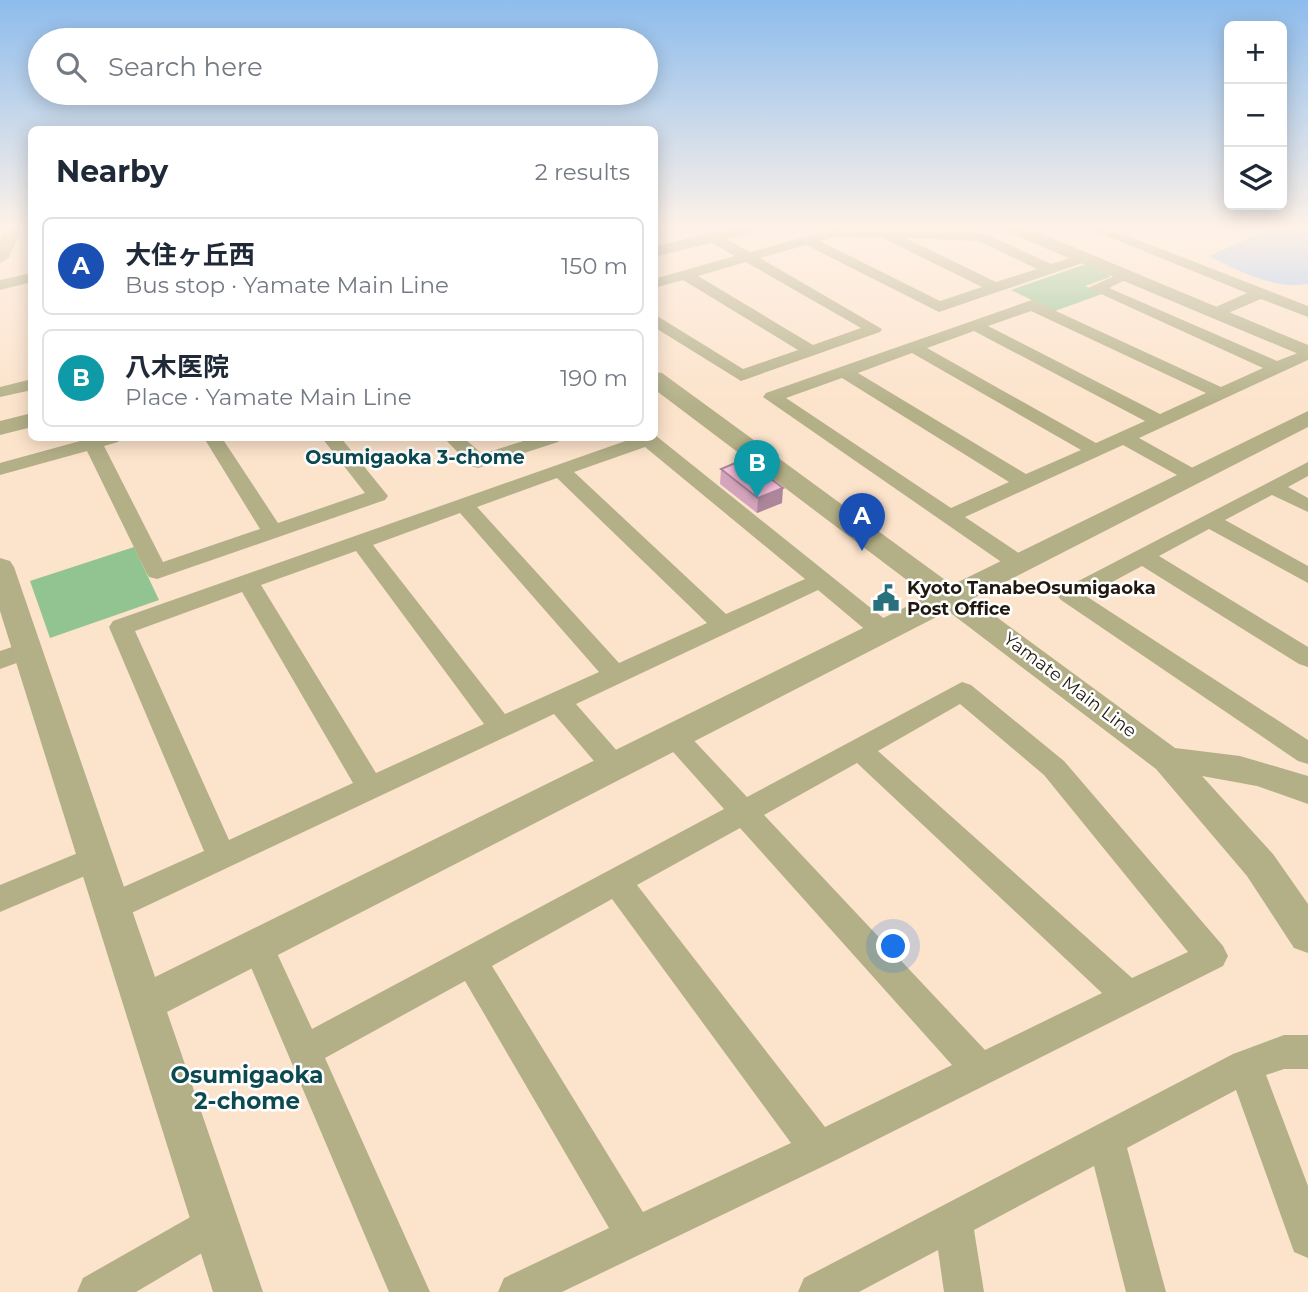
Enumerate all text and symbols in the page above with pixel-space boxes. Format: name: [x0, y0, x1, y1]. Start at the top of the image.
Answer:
map controls: [1224, 21, 1287, 210]
button: +: [1224, 21, 1287, 84]
search box: [28, 28, 658, 105]
icon: search: [52, 48, 90, 86]
text: Search here: [108, 51, 263, 83]
button: −: [1224, 84, 1287, 147]
button: layers: [1224, 147, 1287, 210]
text: Nearby: [56, 153, 168, 190]
text: 2 results: [535, 158, 630, 186]
text: 大住ヶ丘西: [125, 239, 255, 271]
text: A: [72, 252, 90, 280]
text: 150 m: [561, 252, 628, 280]
text: Bus stop · Yamate Main Line: [125, 271, 449, 299]
text: 八木医院: [125, 351, 229, 383]
text: B: [72, 364, 90, 392]
text: 190 m: [560, 364, 628, 392]
text: Place · Yamate Main Line: [125, 383, 412, 411]
pin: B: [734, 440, 780, 498]
district label: Osumigaoka 3-chome: [305, 446, 525, 469]
pin: A: [839, 493, 885, 551]
place label: Kyoto TanabeOsumigaoka Post Office: [907, 577, 1156, 620]
public building icon: Kyoto TanabeOsumigaoka Post Office: [871, 583, 901, 613]
street label: Yamate Main Line: [999, 628, 1141, 742]
your location: [876, 929, 910, 963]
district label: Osumigaoka 2-chome: [171, 1061, 323, 1115]

